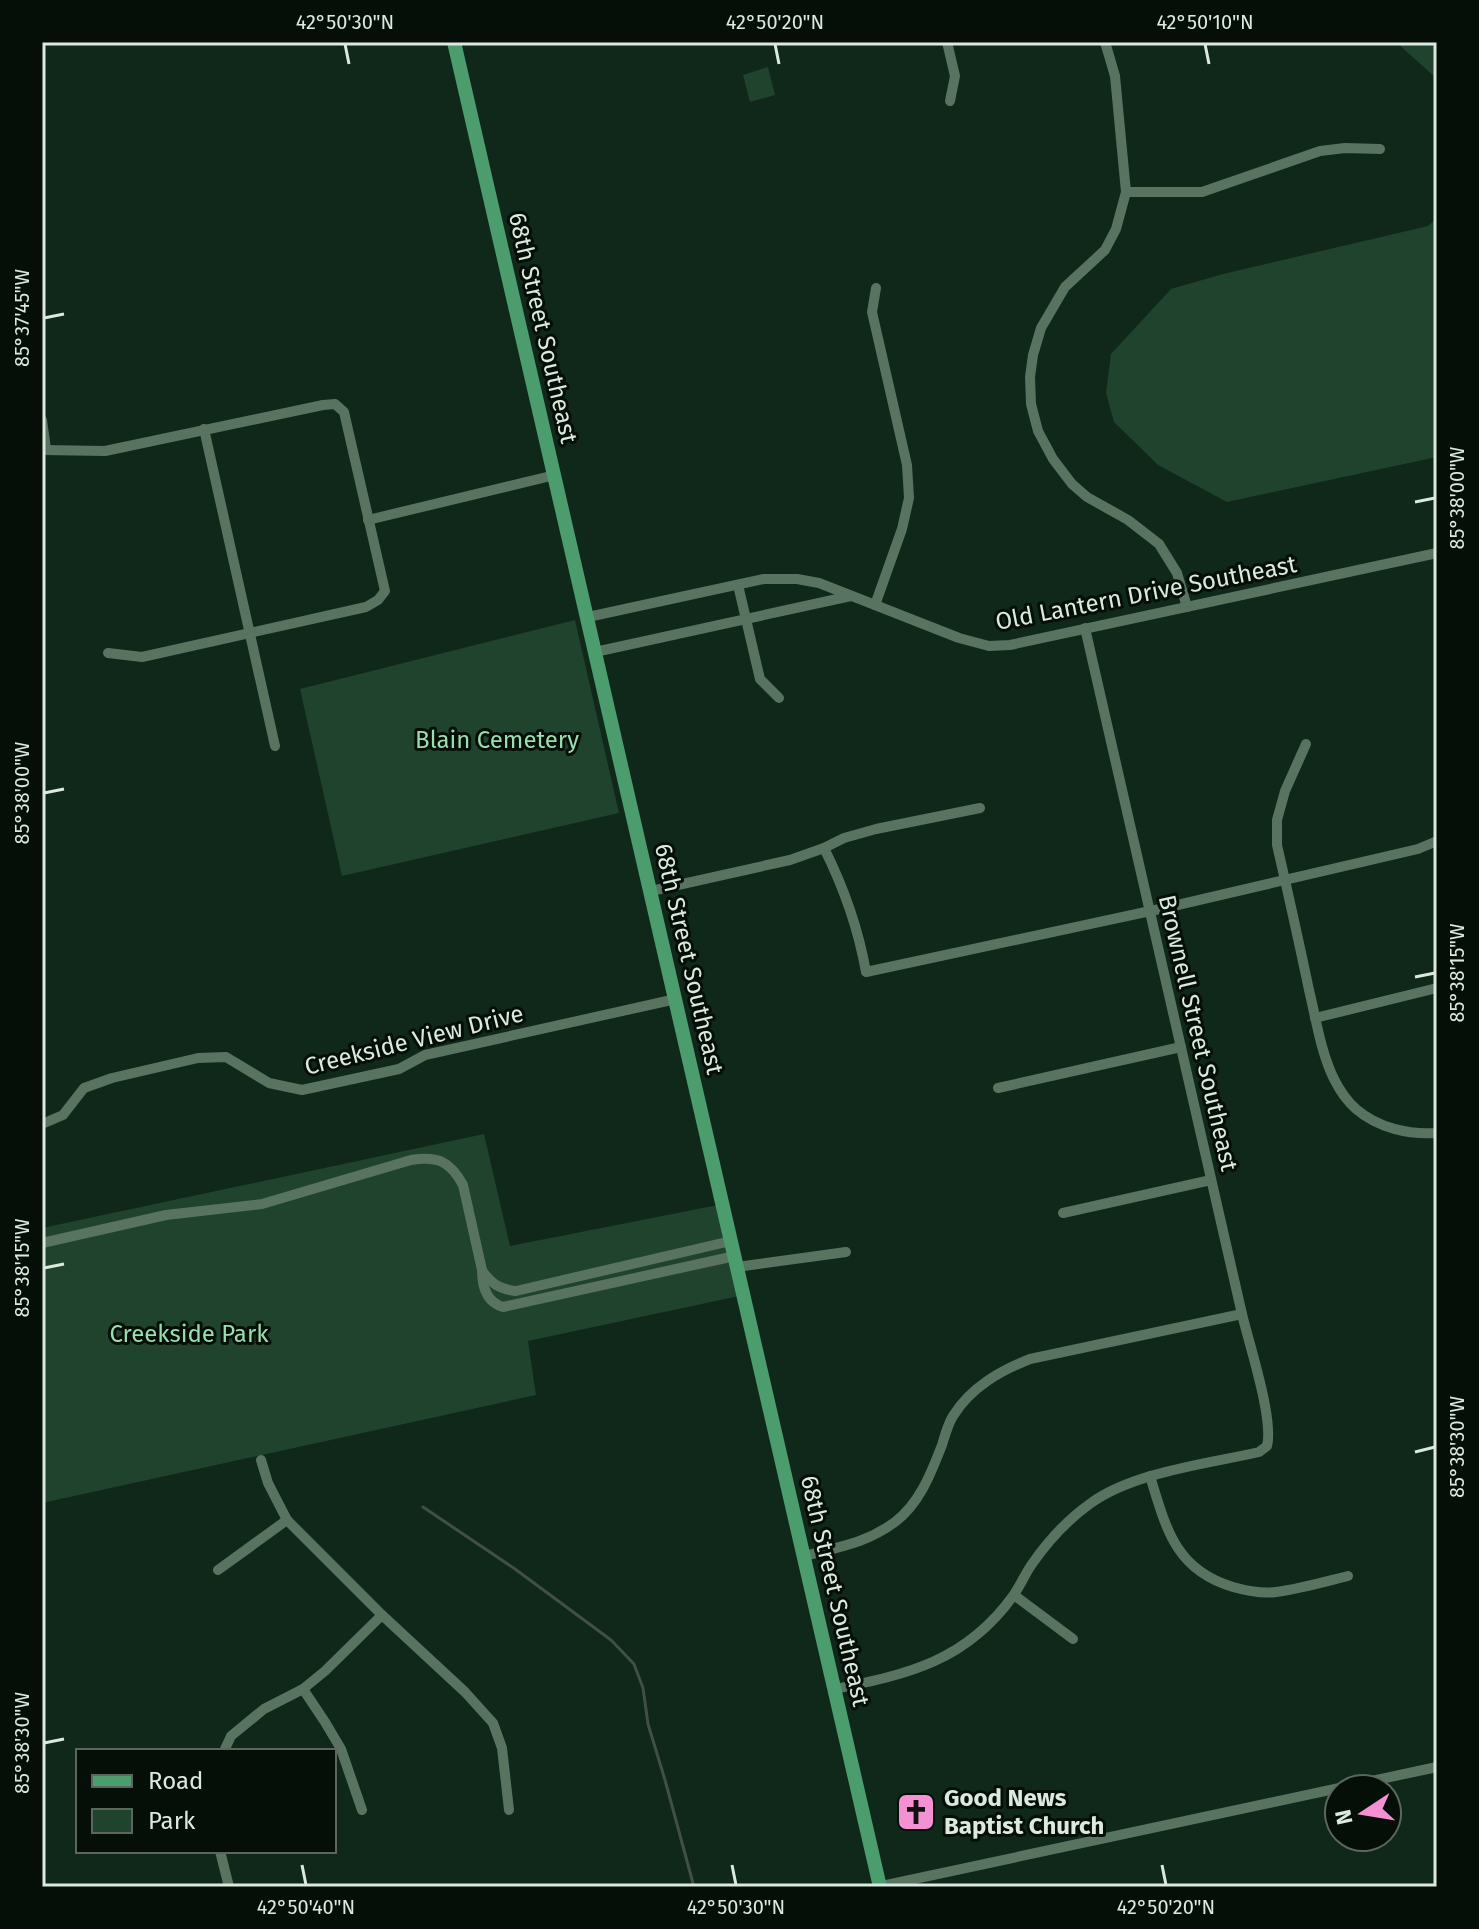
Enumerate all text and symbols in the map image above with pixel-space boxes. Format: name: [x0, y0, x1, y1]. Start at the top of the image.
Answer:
text: 42°50'30"N: [296, 10, 394, 34]
text: 42°50'20"N: [726, 10, 824, 34]
text: 42°50'10"N: [1156, 10, 1254, 34]
street label: 68th Street Southeast: [503, 210, 583, 446]
text: 85°37'45"W: [10, 268, 34, 367]
text: 85°38'00"W: [1445, 446, 1469, 549]
street label: Old Lantern Drive Southeast: [993, 550, 1299, 636]
park label: Blain Cemetery: [415, 726, 579, 754]
text: 85°38'00"W: [10, 741, 34, 844]
street label: 68th Street Southeast: [649, 841, 729, 1077]
street label: Brownell Street Southeast: [1153, 892, 1244, 1174]
text: 85°38'15"W: [1445, 923, 1469, 1022]
street label: Creekside View Drive: [302, 999, 526, 1081]
text: 85°38'15"W: [10, 1218, 34, 1317]
park label: Creekside Park: [110, 1320, 269, 1348]
text: 85°38'30"W: [1445, 1396, 1469, 1498]
street label: 68th Street Southeast: [795, 1473, 875, 1709]
text: 85°38'30"W: [10, 1692, 34, 1794]
legend: [76, 1749, 336, 1853]
text: Road: [148, 1767, 203, 1795]
north arrow: [1323, 1773, 1403, 1853]
place label: Good News Baptist Church: [944, 1784, 1104, 1840]
church icon: Good News Baptist Church: [895, 1791, 937, 1833]
text: Park: [148, 1807, 196, 1835]
text: N: [1329, 1807, 1359, 1827]
text: 42°50'40"N: [257, 1895, 355, 1919]
text: 42°50'30"N: [687, 1895, 785, 1919]
text: 42°50'20"N: [1117, 1895, 1215, 1919]

